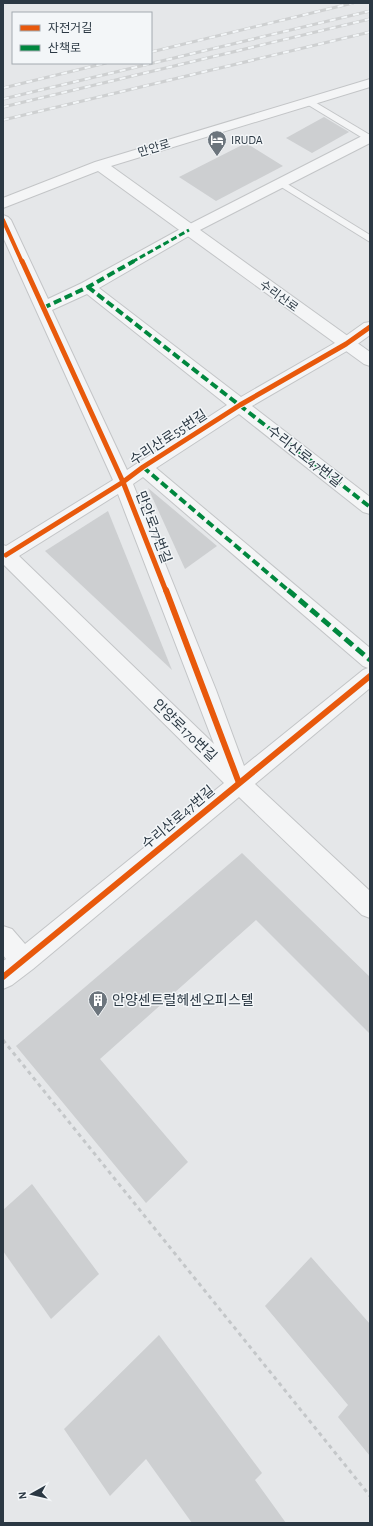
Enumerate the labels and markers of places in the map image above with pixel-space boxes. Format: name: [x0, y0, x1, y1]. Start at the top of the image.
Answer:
hotel icon: IRUDA: [206, 129, 228, 157]
place label: IRUDA: [231, 134, 263, 146]
building icon: 안양센트럴헤센오피스텔: [87, 989, 109, 1017]
place label: 안양센트럴헤센오피스텔: [112, 993, 254, 1008]

